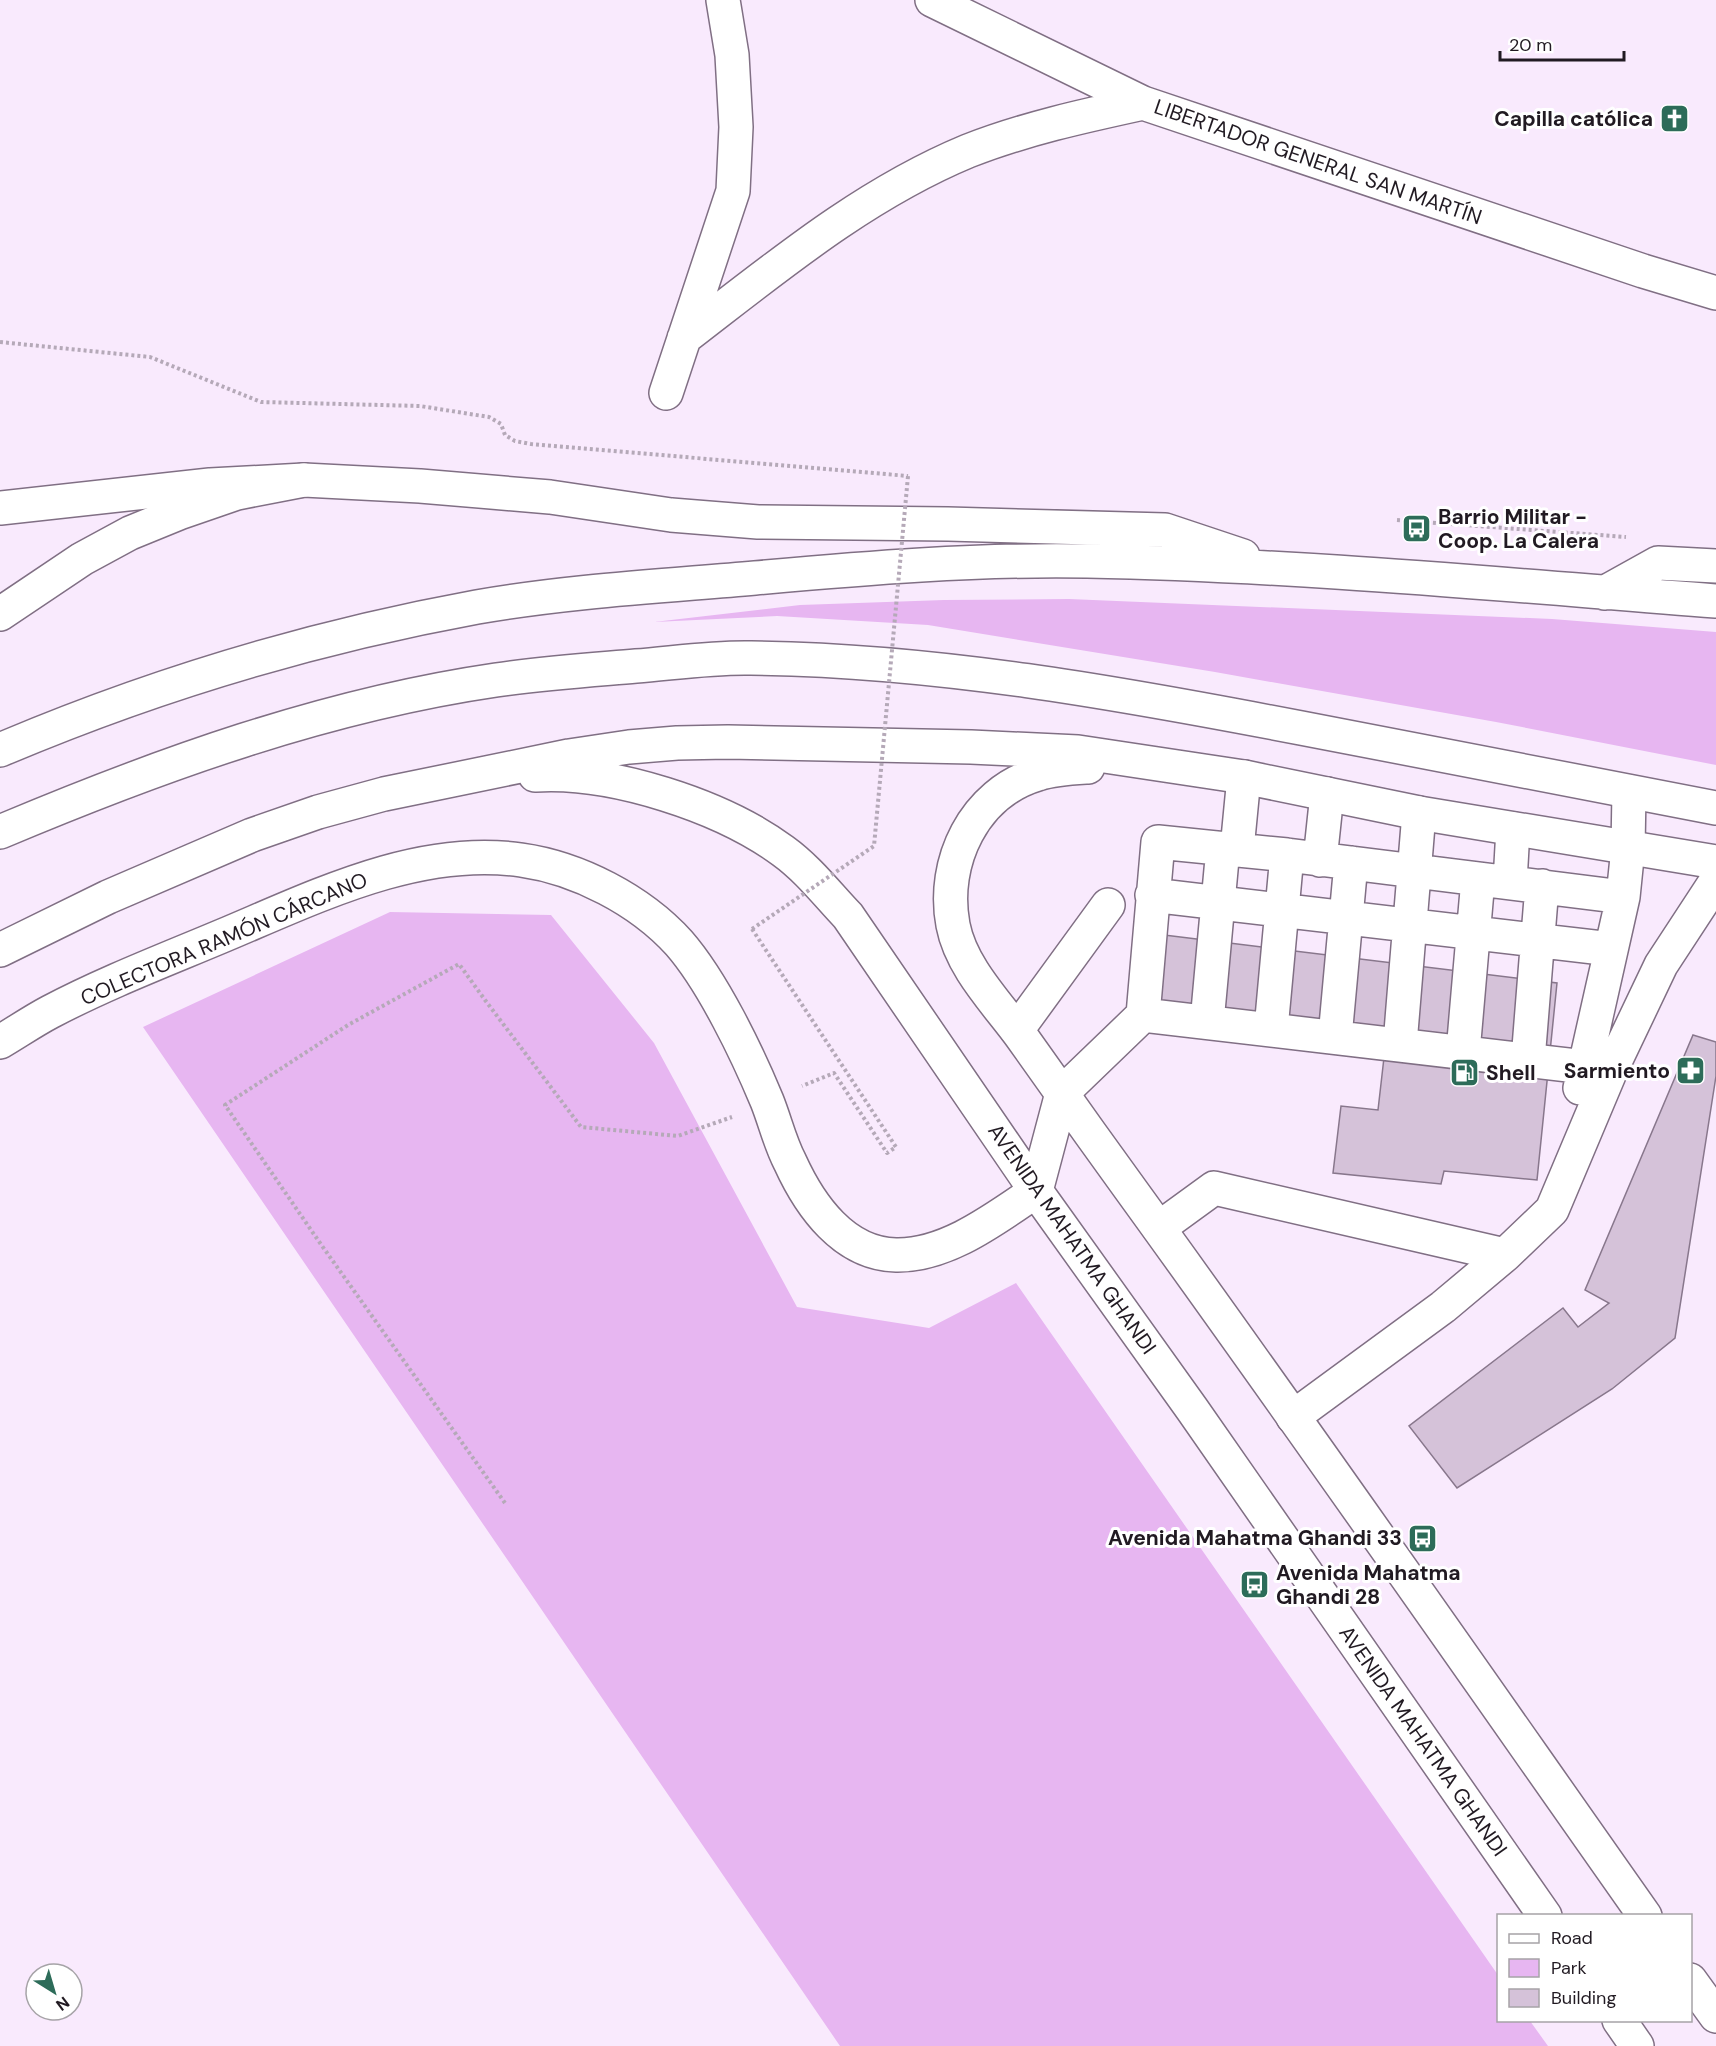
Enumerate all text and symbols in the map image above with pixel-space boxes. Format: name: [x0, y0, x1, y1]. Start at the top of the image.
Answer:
scale bar: [1500, 24, 1624, 62]
text: 20 m: [1509, 33, 1552, 57]
street label: LIBERTADOR GENERAL SAN MARTÍN: [1151, 93, 1485, 231]
church icon: Capilla católica: [1658, 103, 1690, 135]
place label: Capilla católica: [1494, 105, 1653, 133]
place label: Barrio Militar - Coop. La Calera: [1438, 503, 1599, 555]
bus stop icon: Barrio Militar - Coop. La Calera: [1401, 513, 1433, 545]
street label: COLECTORA RAMÓN CÁRCANO: [76, 866, 372, 1012]
pharmacy icon: Sarmiento: [1675, 1055, 1707, 1087]
fuel station icon: Shell: [1449, 1057, 1481, 1089]
place label: Sarmiento: [1564, 1057, 1670, 1085]
place label: Shell: [1486, 1059, 1536, 1087]
street label: AVENIDA MAHATMA GHANDI: [982, 1118, 1162, 1360]
bus stop icon: Avenida Mahatma Ghandi 33: [1407, 1522, 1439, 1554]
place label: Avenida Mahatma Ghandi 33: [1108, 1524, 1402, 1552]
place label: Avenida Mahatma Ghandi 28: [1276, 1559, 1461, 1611]
bus stop icon: Avenida Mahatma Ghandi 28: [1239, 1569, 1271, 1601]
street label: AVENIDA MAHATMA GHANDI: [1333, 1620, 1513, 1862]
legend: [1497, 1914, 1692, 2022]
text: Road: [1551, 1926, 1593, 1950]
text: Park: [1551, 1956, 1587, 1980]
north arrow: [24, 1962, 84, 2022]
text: Building: [1551, 1986, 1616, 2010]
text: N: [52, 1992, 74, 2015]

